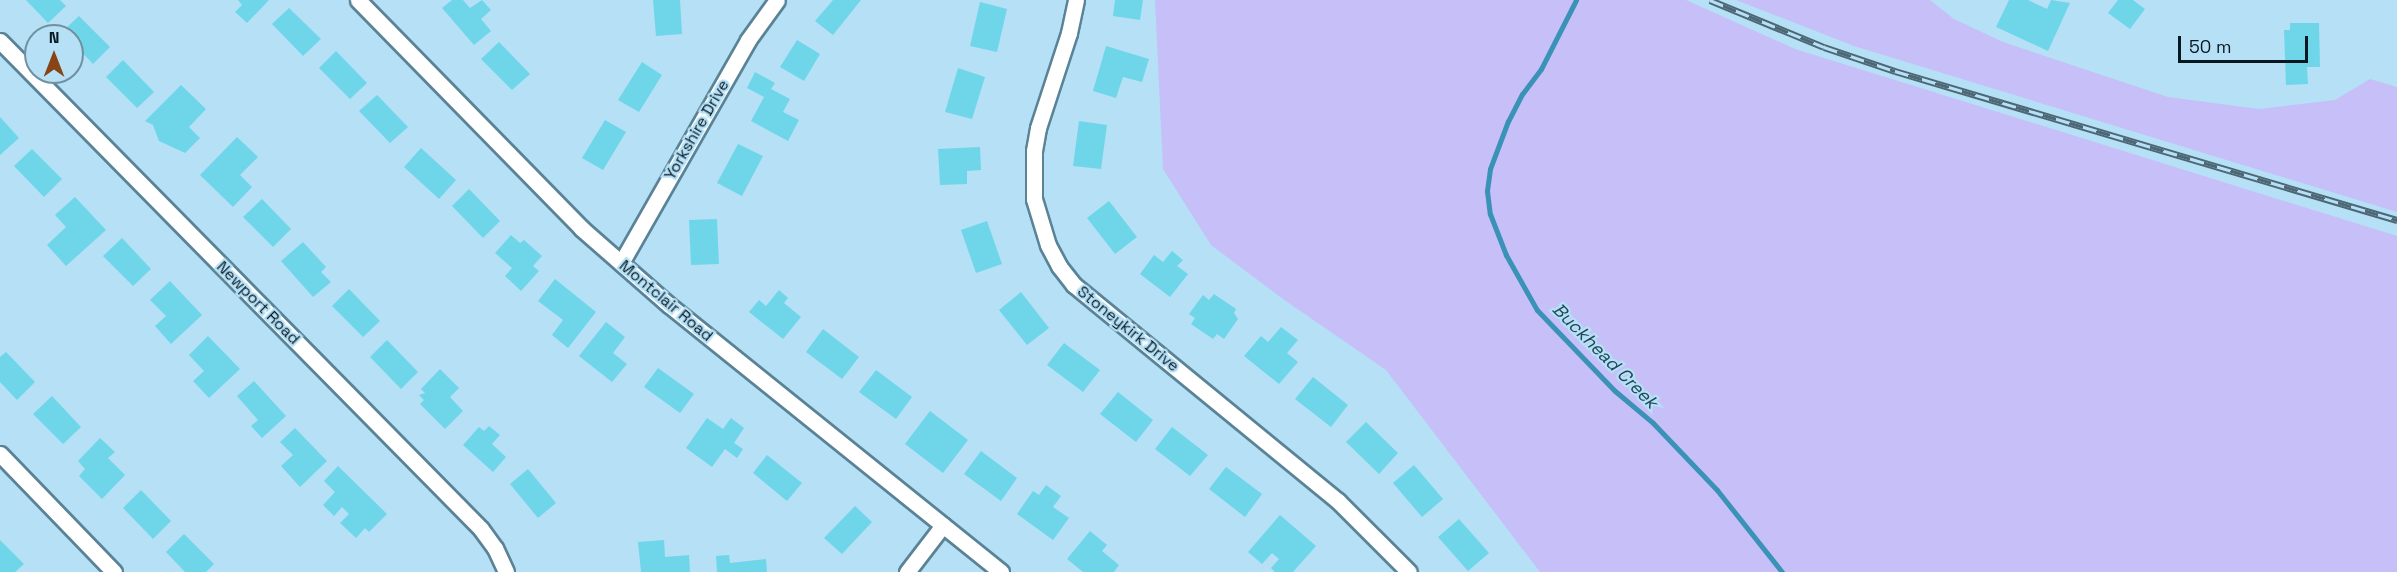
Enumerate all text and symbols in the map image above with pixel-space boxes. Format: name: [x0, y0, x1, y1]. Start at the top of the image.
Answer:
north arrow: [24, 24, 84, 84]
scale bar: [2181, 24, 2312, 62]
text: N: [49, 27, 59, 48]
text: 50 m: [2189, 35, 2231, 58]
street label: Yorkshire Drive: [661, 76, 733, 184]
street label: Montclair Road: [615, 256, 717, 346]
street label: Newport Road: [212, 257, 304, 349]
street label: Stoneykirk Drive: [1073, 282, 1183, 376]
water label: Buckhead Creek: [1548, 299, 1662, 413]

